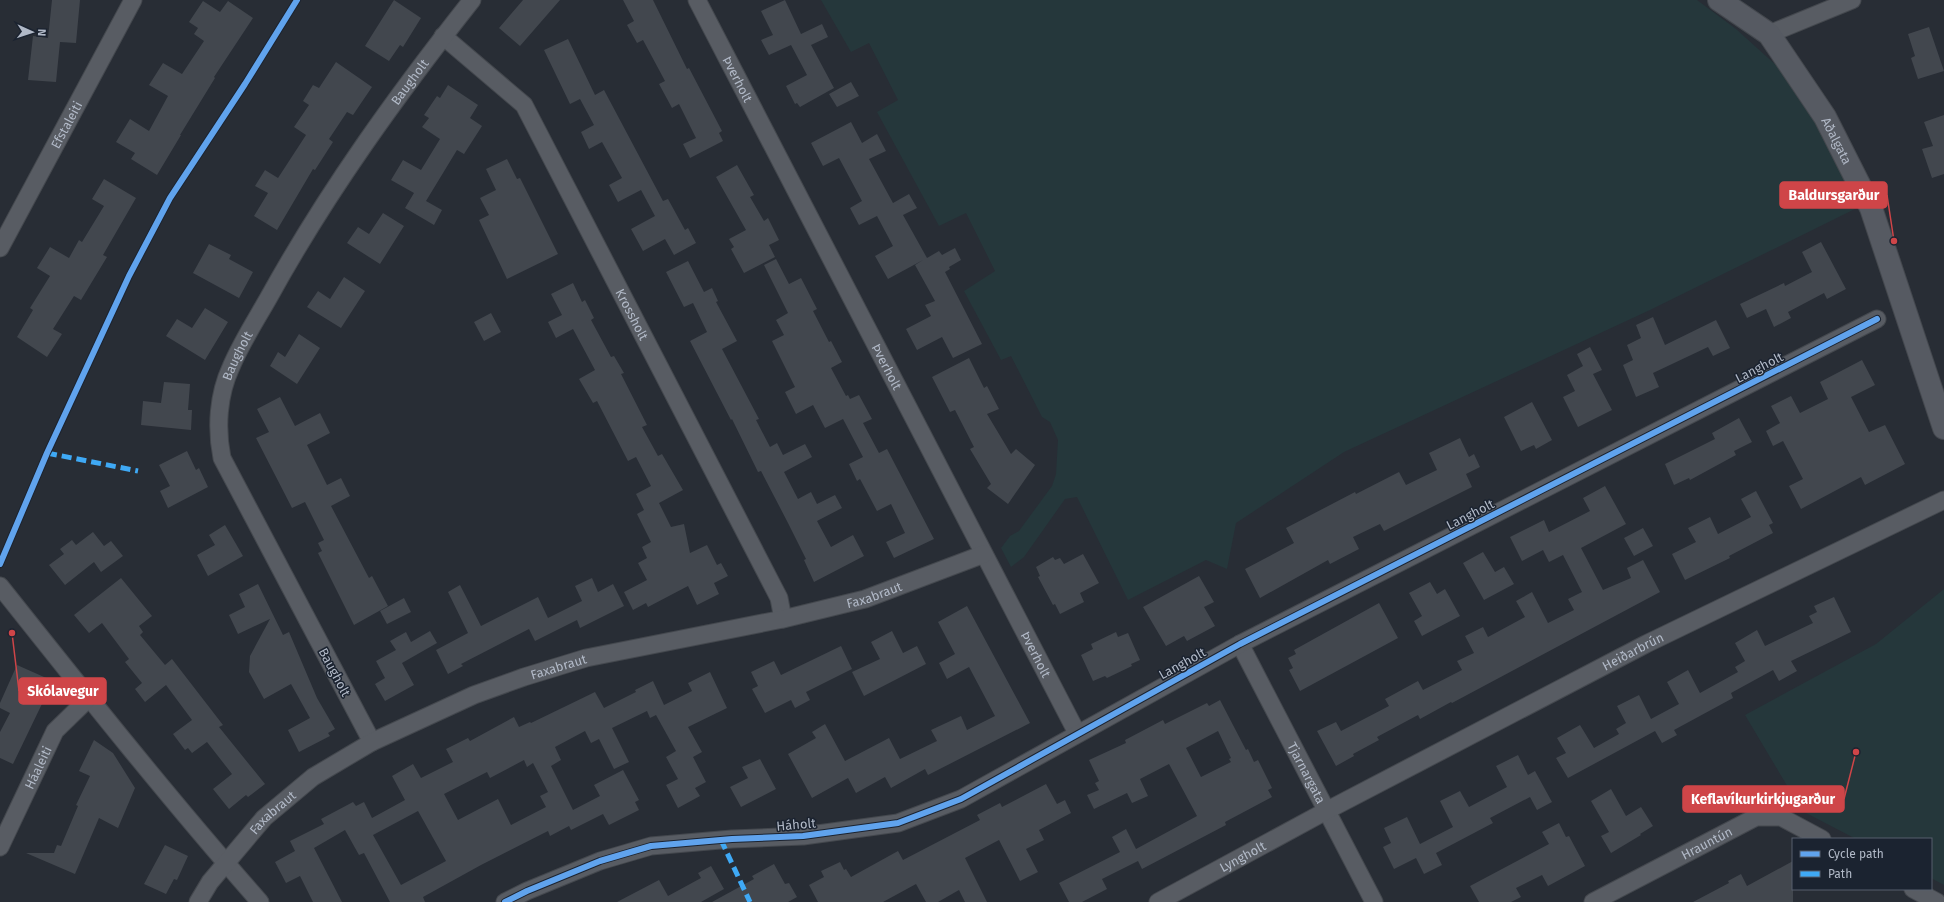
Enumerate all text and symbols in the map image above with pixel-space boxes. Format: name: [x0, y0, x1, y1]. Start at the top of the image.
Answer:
north arrow: [12, 12, 52, 52]
text: N: [35, 29, 48, 36]
street label: Þverholt: [719, 54, 756, 105]
street label: Baugholt: [388, 56, 432, 108]
street label: Efstaleiti: [48, 99, 85, 151]
street label: Aðalgata: [1818, 115, 1855, 167]
callout: Baldursgarður: [1780, 182, 1887, 208]
text: Baldursgarður: [1789, 187, 1880, 204]
street label: Krossholt: [612, 286, 651, 343]
street label: Baugholt: [219, 328, 256, 382]
street label: Þverholt: [869, 341, 905, 393]
street label: Langholt: [1733, 349, 1786, 386]
street label: Langholt: [1444, 496, 1497, 533]
street label: Faxabraut: [845, 579, 904, 611]
street label: Þverholt: [1018, 629, 1054, 680]
street label: Heiðarbrún: [1600, 630, 1666, 674]
street label: Langholt: [1156, 644, 1209, 682]
street label: Baugholt: [315, 645, 354, 699]
street label: Faxabraut: [529, 651, 589, 683]
callout: Skólavegur: [19, 678, 106, 704]
text: Skólavegur: [27, 683, 99, 700]
street label: Tjarnargata: [1284, 740, 1328, 806]
street label: Háaleiti: [22, 744, 55, 792]
callout: Keflavíkurkirkjugarður: [1683, 786, 1844, 812]
street label: Faxabraut: [246, 788, 299, 838]
text: Keflavíkurkirkjugarður: [1691, 791, 1835, 808]
street label: Háholt: [776, 815, 817, 834]
street label: Hrauntún: [1679, 824, 1735, 863]
street label: Lyngholt: [1217, 838, 1269, 875]
legend: [1792, 838, 1932, 890]
text: Cycle path: [1828, 847, 1884, 861]
text: Path: [1828, 867, 1852, 881]

